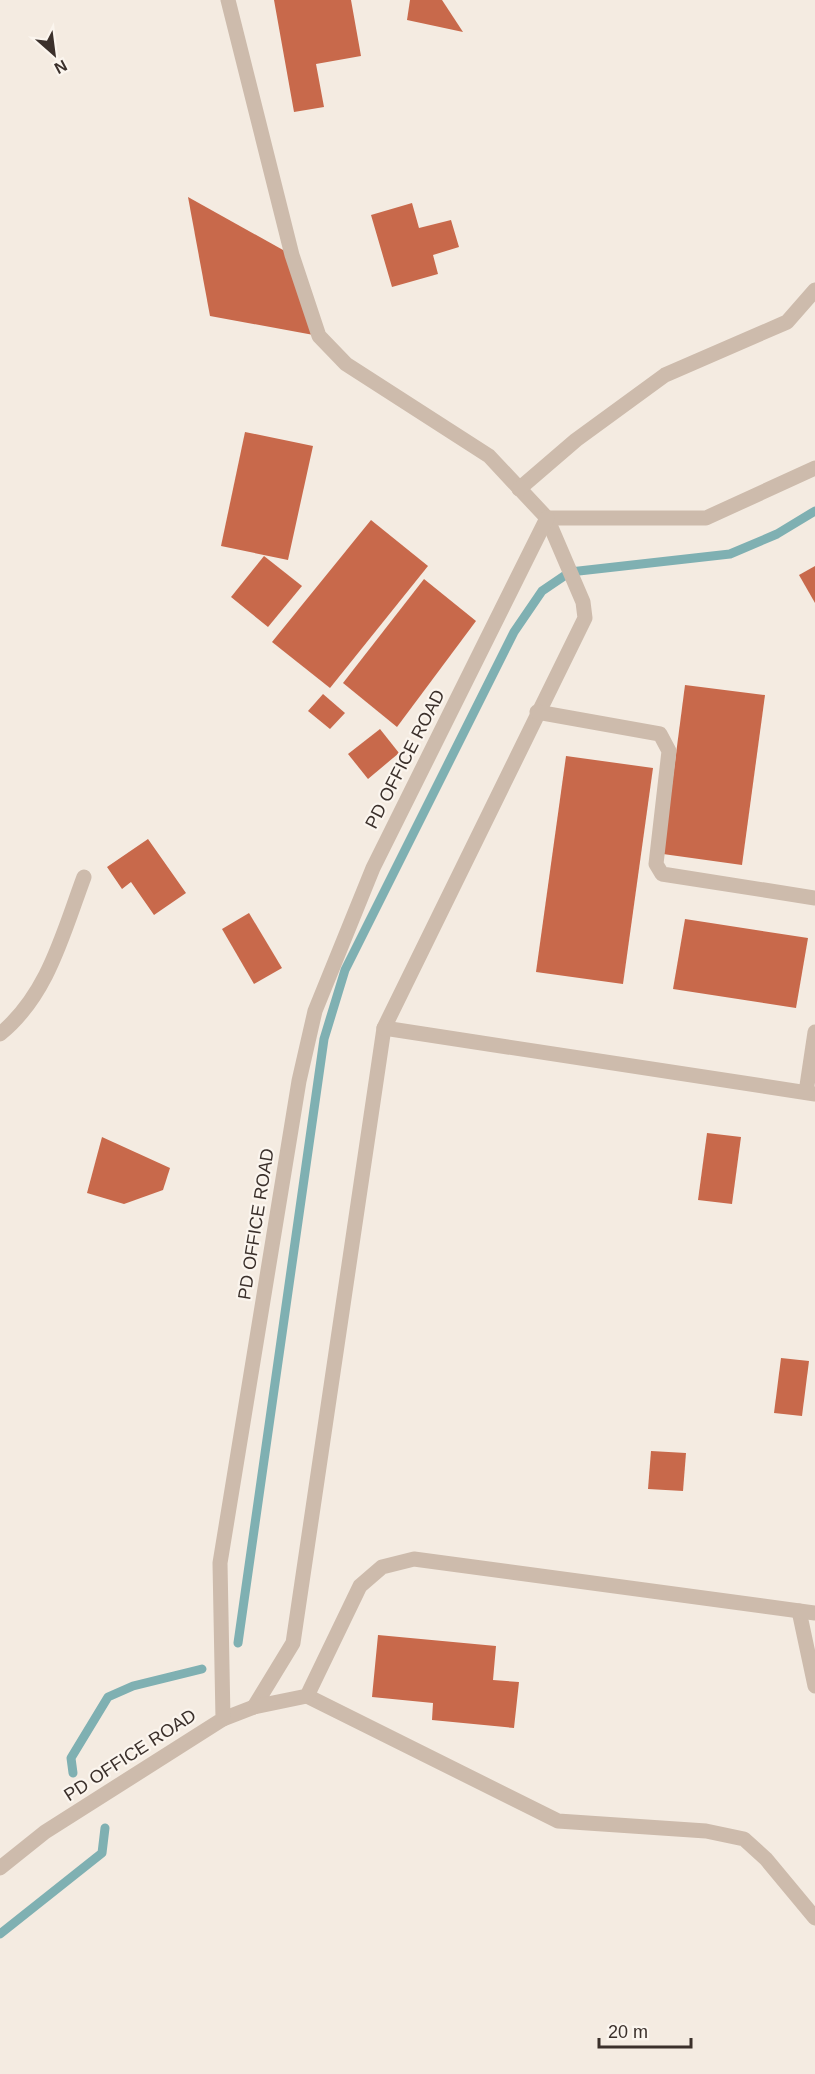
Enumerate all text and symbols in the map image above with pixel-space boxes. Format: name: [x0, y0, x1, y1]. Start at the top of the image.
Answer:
north arrow: [24, 24, 84, 84]
text: N: [52, 57, 70, 77]
street label: PD OFFICE ROAD: [361, 686, 449, 832]
street label: PD OFFICE ROAD: [234, 1147, 278, 1301]
street label: PD OFFICE ROAD: [60, 1705, 200, 1805]
scale bar: [599, 2011, 690, 2049]
text: 20 m: [608, 2022, 648, 2042]

